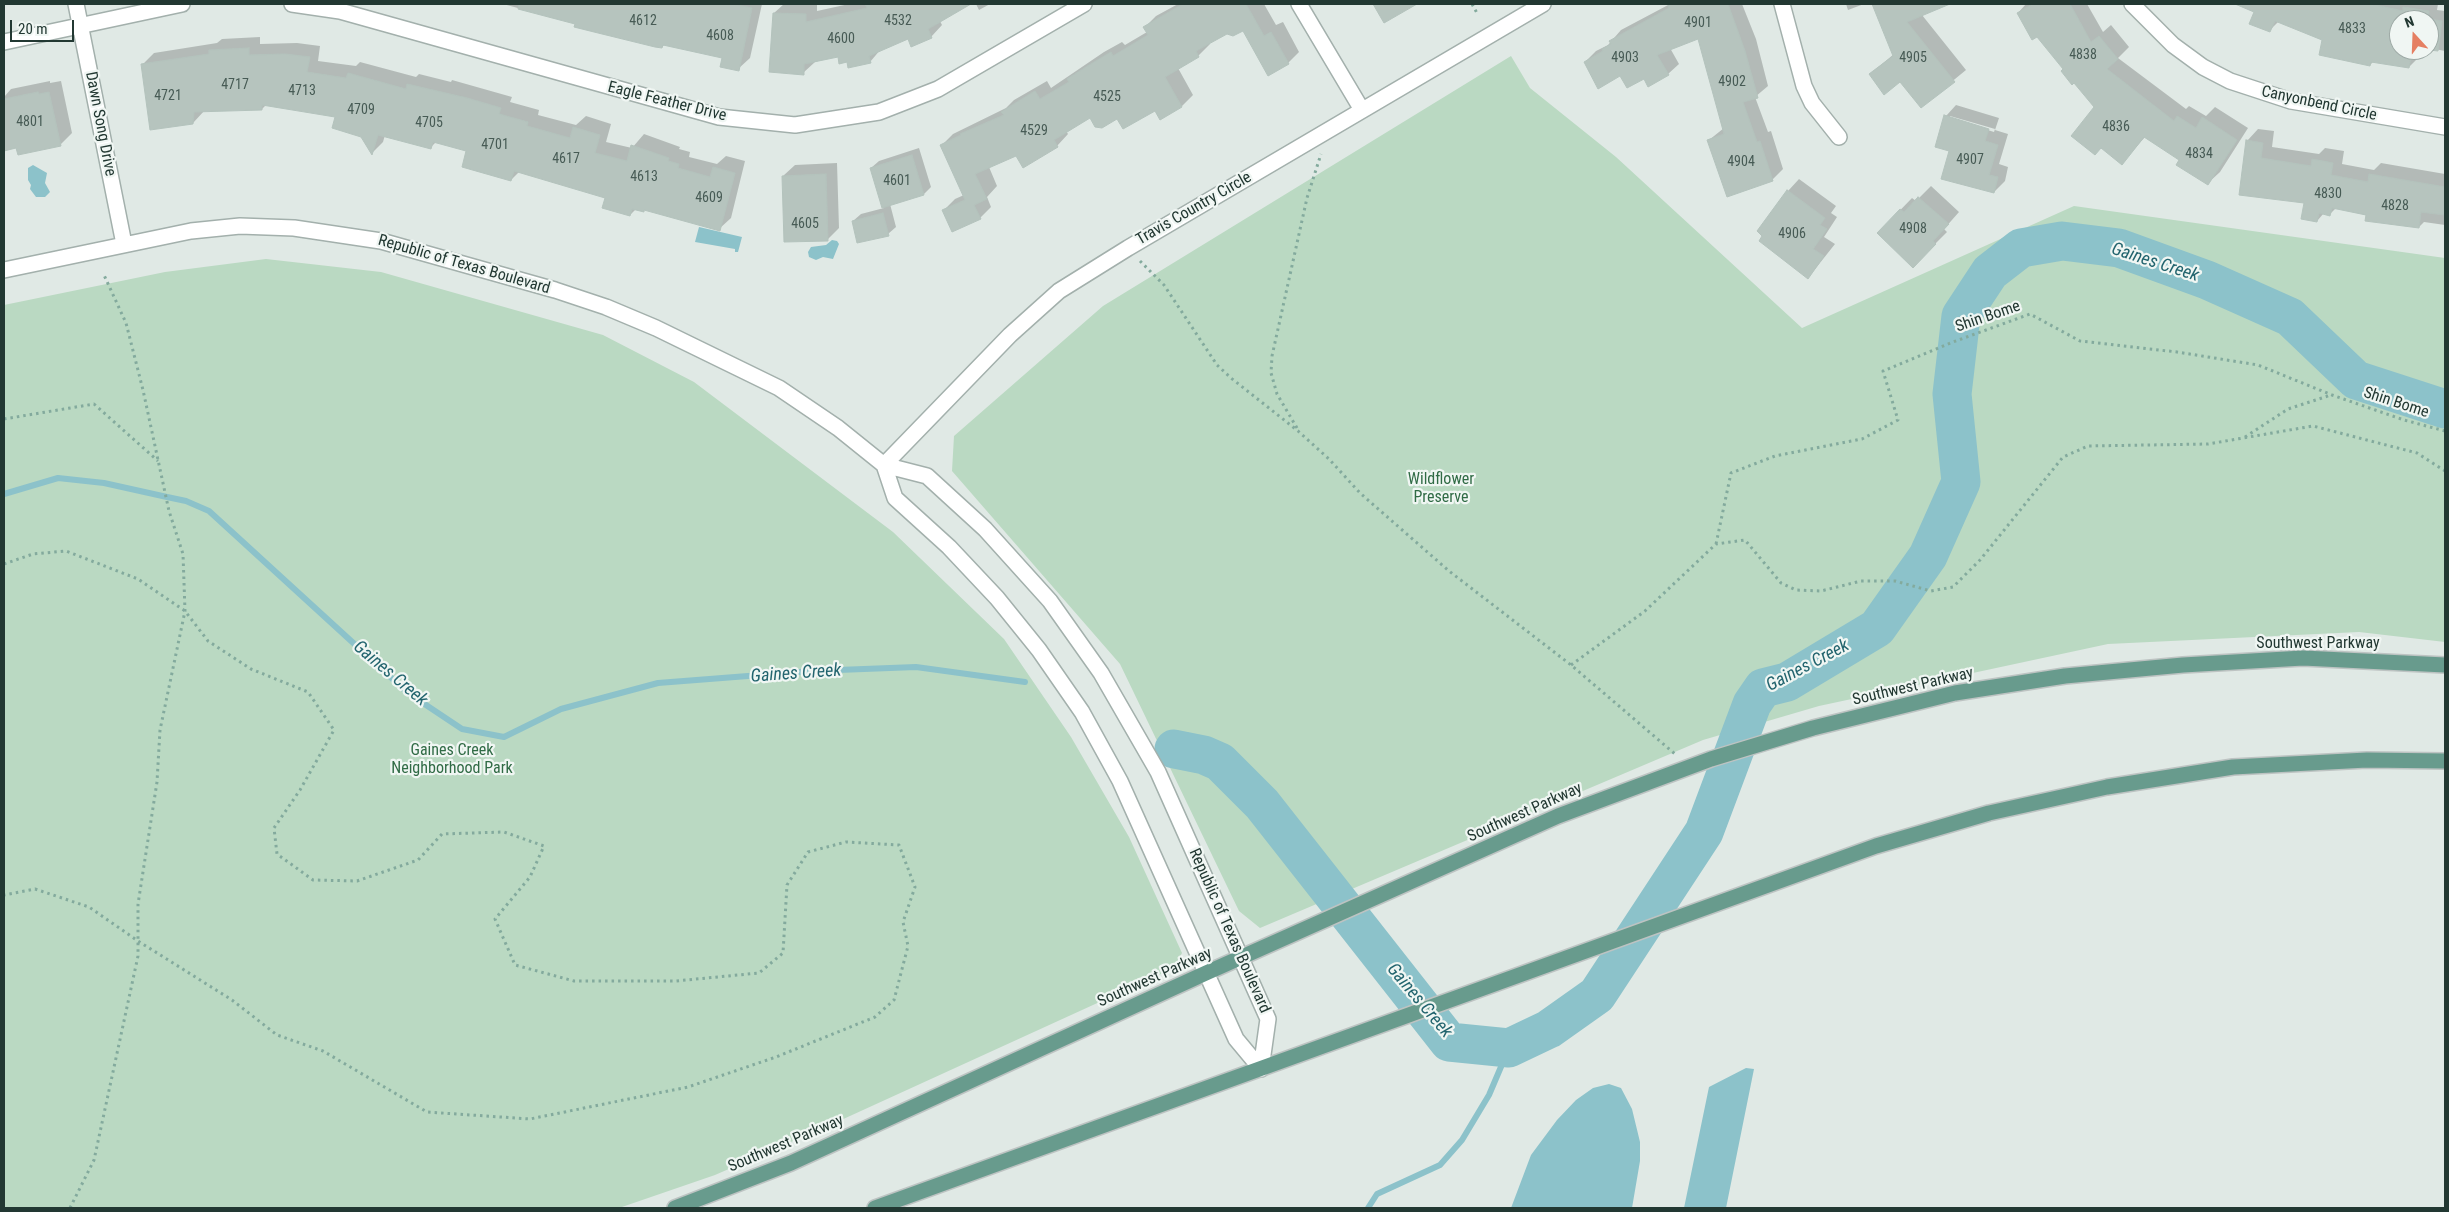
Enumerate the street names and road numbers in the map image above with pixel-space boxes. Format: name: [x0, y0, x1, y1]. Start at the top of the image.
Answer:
street label: Dawn Song Drive: [80, 70, 120, 178]
street label: Eagle Feather Drive: [606, 78, 728, 126]
street label: Canyonbend Circle: [2259, 82, 2379, 126]
street label: Travis Country Circle: [1133, 168, 1255, 250]
street label: Republic of Texas Boulevard: [376, 231, 552, 299]
street label: Shin Bome: [1953, 297, 2023, 337]
street label: Shin Bome: [2361, 383, 2431, 423]
street label: Southwest Parkway: [2256, 634, 2380, 654]
street label: Southwest Parkway: [1851, 664, 1975, 710]
street label: Southwest Parkway: [1465, 779, 1585, 847]
street label: Republic of Texas Boulevard: [1184, 846, 1274, 1016]
street label: Southwest Parkway: [1095, 944, 1215, 1012]
street label: Southwest Parkway: [726, 1111, 846, 1177]

